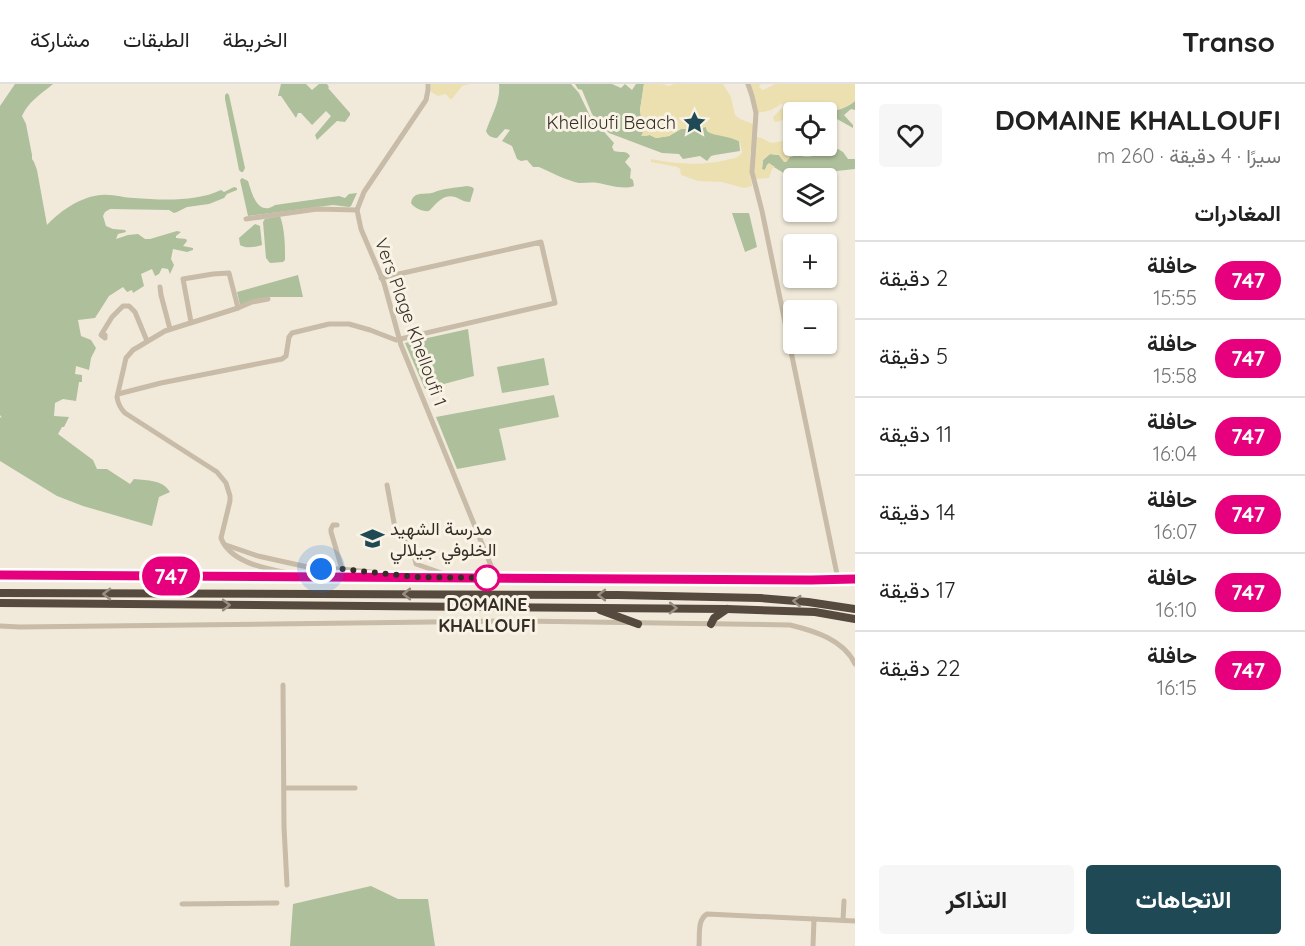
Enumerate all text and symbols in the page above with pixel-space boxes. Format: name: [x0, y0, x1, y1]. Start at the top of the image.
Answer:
text: Transo: [1182, 24, 1275, 59]
text: مشاركة: [30, 26, 90, 52]
text: الطبقات: [123, 26, 190, 52]
text: الخريطة: [223, 26, 288, 52]
map controls: [783, 102, 837, 354]
button: locate: [783, 102, 837, 156]
text: DOMAINE KHALLOUFI: [995, 102, 1281, 137]
button: heart: [879, 104, 942, 167]
place icon: Khelloufi Beach: [681, 109, 707, 135]
place label: Khelloufi Beach: [547, 111, 676, 134]
text: سيرًا · 4 دقيقة · 260 m: [1097, 143, 1281, 168]
button: layers: [783, 168, 837, 222]
text: المغادرات: [1195, 199, 1281, 227]
button: +: [783, 234, 837, 288]
street label: Vers Plage Khelloufi 1: [370, 235, 452, 409]
text: حافلة: [1147, 251, 1197, 279]
text: 2 دقيقة: [879, 264, 948, 292]
text: 747: [1231, 267, 1265, 293]
text: 15:55: [1153, 285, 1197, 310]
button: −: [783, 300, 837, 354]
text: حافلة: [1147, 329, 1197, 357]
text: 5 دقيقة: [879, 342, 948, 370]
text: 747: [1231, 345, 1265, 371]
text: 15:58: [1153, 363, 1197, 388]
text: حافلة: [1147, 407, 1197, 435]
text: 11 دقيقة: [879, 420, 952, 448]
text: 747: [1231, 423, 1265, 449]
text: 16:04: [1153, 441, 1197, 466]
text: حافلة: [1147, 485, 1197, 513]
text: 14 دقيقة: [879, 498, 955, 526]
text: 747: [1231, 501, 1265, 527]
place label: مدرسة الشهيد الخلوفي جيلالي: [390, 517, 496, 565]
text: 16:07: [1154, 519, 1197, 544]
school or university icon: مدرسة الشهيد الخلوفي جيلالي: [359, 525, 385, 551]
your location: [306, 554, 336, 584]
line badge: 747: [136, 556, 206, 596]
text: 747: [154, 563, 188, 589]
text: حافلة: [1147, 563, 1197, 591]
marker: DOMAINE KHALLOUFI: [474, 565, 500, 591]
text: 17 دقيقة: [879, 576, 955, 604]
text: 747: [1231, 579, 1265, 605]
one-way arrow: [103, 588, 112, 600]
one-way arrow: [403, 588, 412, 600]
one-way arrow: [598, 589, 607, 601]
place label: DOMAINE KHALLOUFI: [438, 593, 536, 637]
one-way arrow: [793, 595, 802, 608]
text: 16:10: [1156, 597, 1197, 622]
one-way arrow: [222, 598, 231, 611]
one-way arrow: [669, 602, 678, 614]
text: حافلة: [1147, 641, 1197, 669]
text: 22 دقيقة: [879, 654, 960, 682]
text: 747: [1231, 657, 1265, 683]
text: 16:15: [1157, 675, 1197, 700]
button: التذاكر: [879, 865, 1074, 934]
button: الاتجاهات: [1086, 865, 1281, 934]

